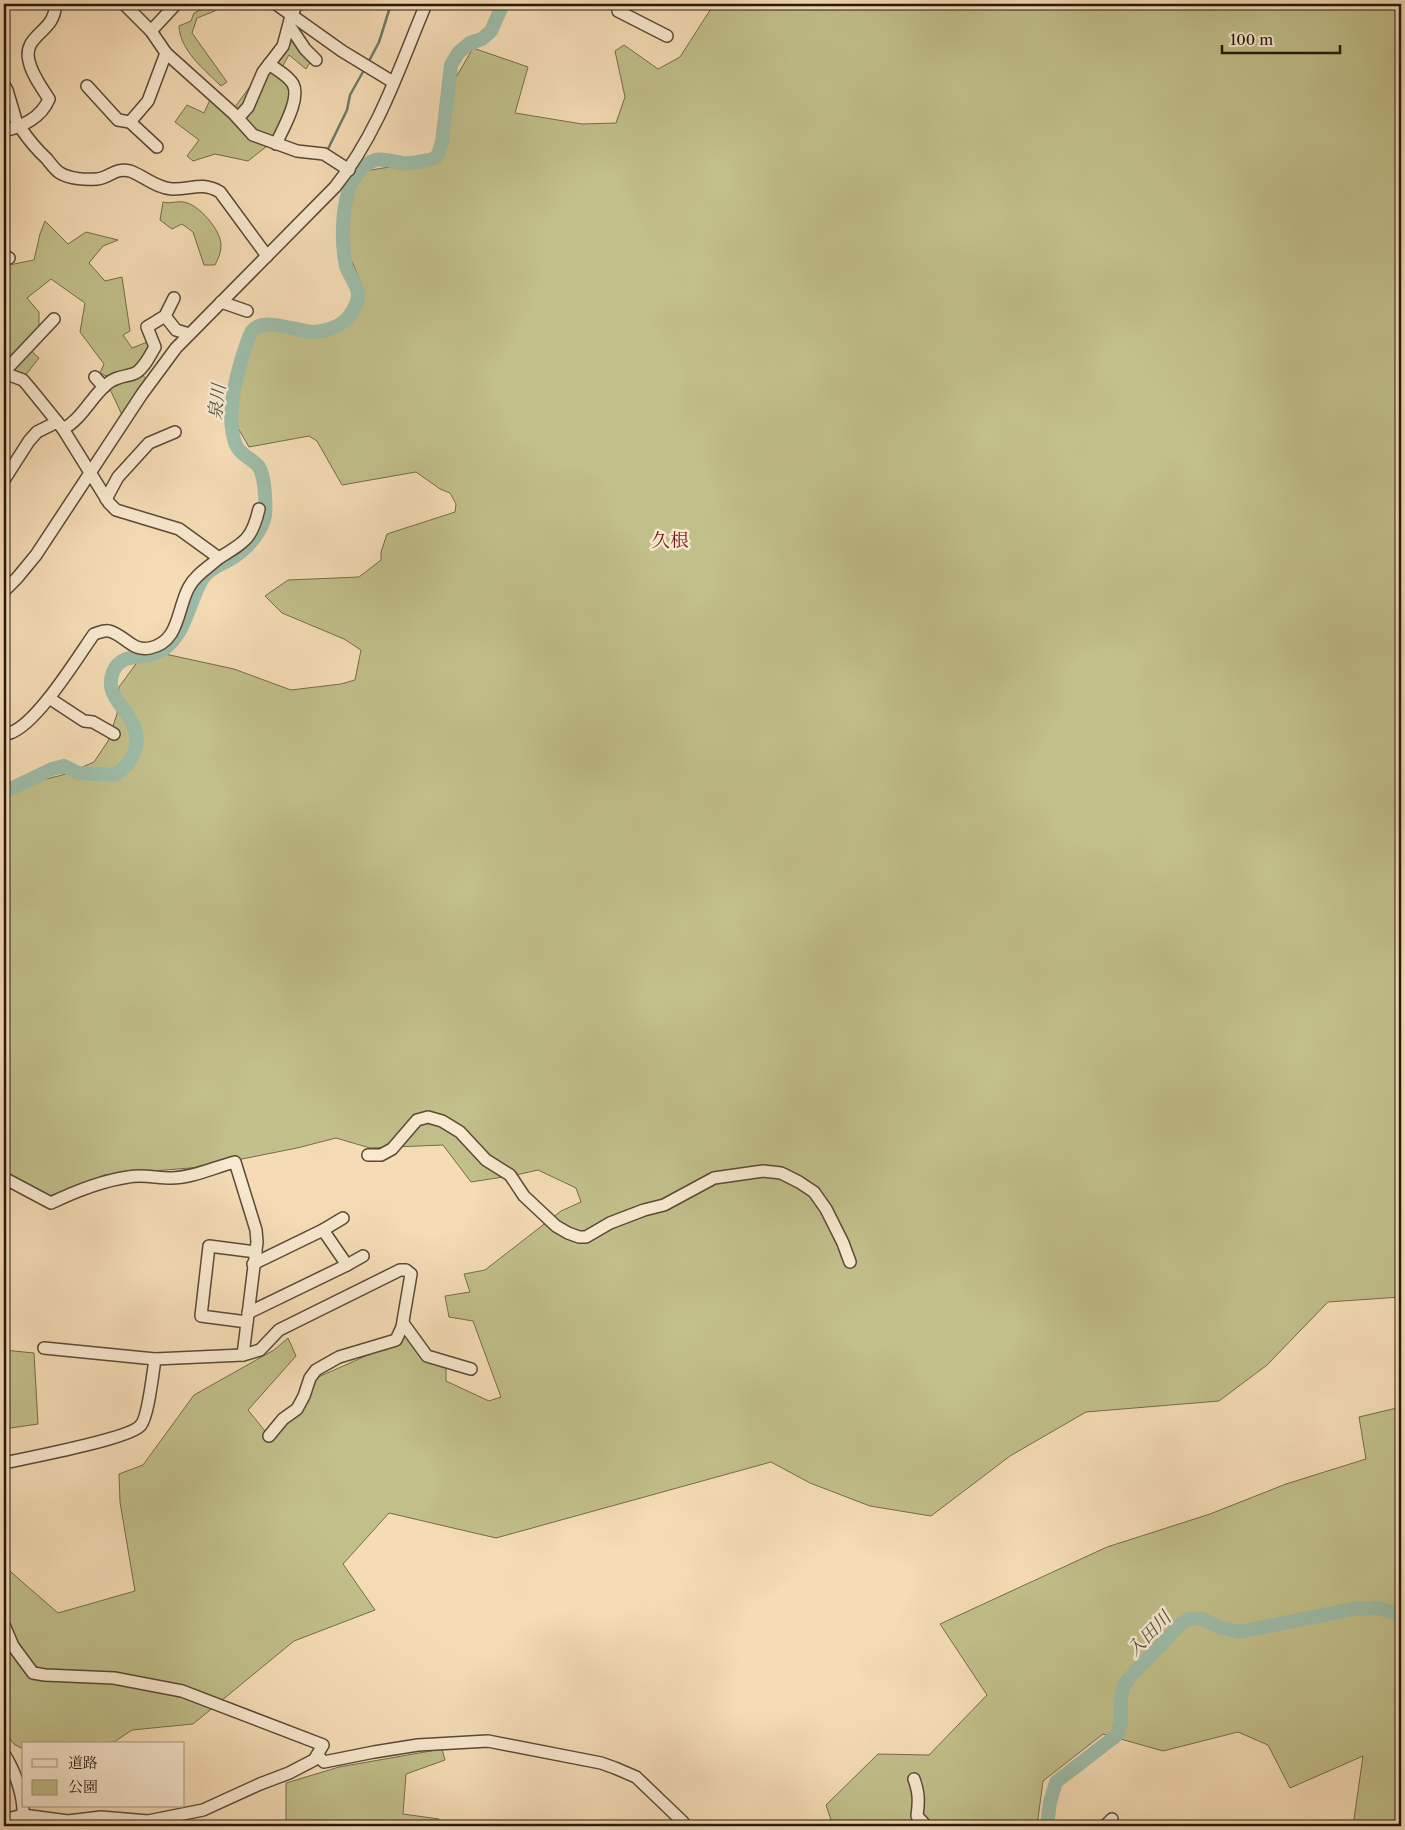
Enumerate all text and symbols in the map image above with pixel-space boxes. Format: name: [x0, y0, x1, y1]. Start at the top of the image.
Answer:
scale bar: [1222, 22, 1340, 54]
text: 100 m: [1230, 30, 1273, 49]
water label: 泉川: [204, 381, 230, 421]
district label: 久根: [651, 529, 689, 552]
water label: 入田川: [1122, 1605, 1177, 1661]
legend: [22, 1742, 185, 1808]
text: 道路: [68, 1753, 98, 1772]
text: 公園: [68, 1777, 98, 1796]

